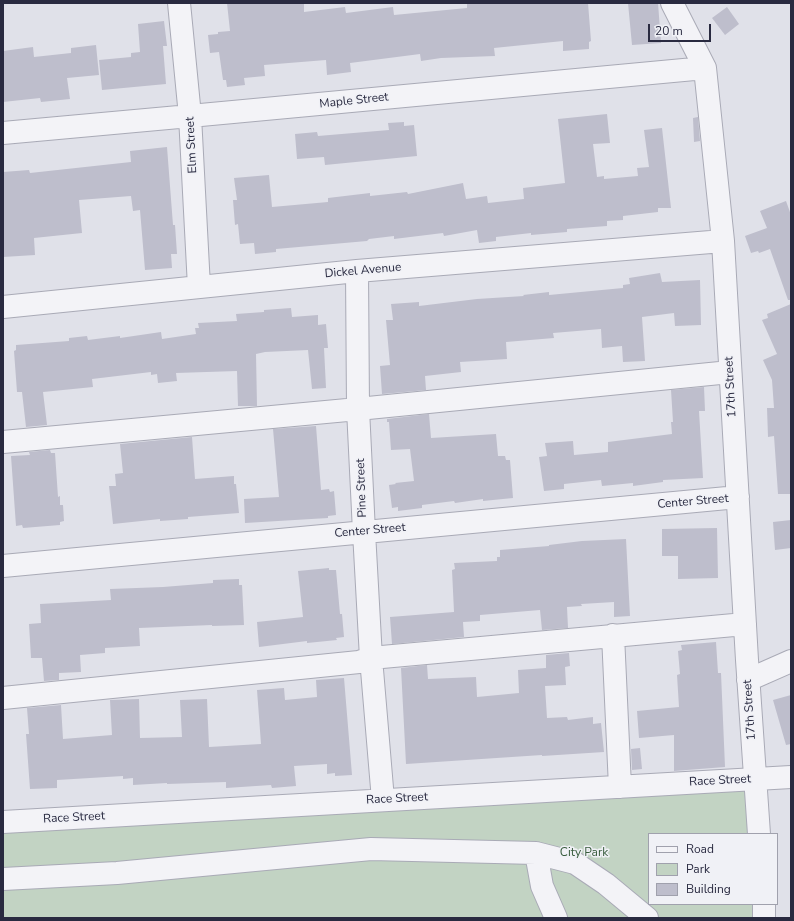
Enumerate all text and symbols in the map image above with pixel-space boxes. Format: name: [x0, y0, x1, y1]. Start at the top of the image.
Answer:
scale bar: [650, 16, 713, 42]
text: 20 m: [655, 23, 683, 39]
street label: Maple Street: [319, 90, 389, 112]
street label: Elm Street: [183, 116, 201, 174]
street label: Dickel Avenue: [324, 260, 402, 282]
street label: 17th Street: [722, 356, 740, 418]
street label: Pine Street: [354, 458, 370, 518]
street label: Center Street: [657, 492, 729, 512]
street label: Center Street: [334, 521, 406, 541]
street label: 17th Street: [741, 679, 759, 741]
street label: Race Street: [689, 772, 751, 790]
street label: Race Street: [366, 790, 428, 808]
street label: Race Street: [43, 809, 105, 827]
legend: [648, 833, 778, 905]
text: Road: [686, 841, 714, 857]
park label: City Park: [560, 846, 608, 860]
text: Park: [686, 861, 710, 877]
text: Building: [686, 881, 731, 897]

